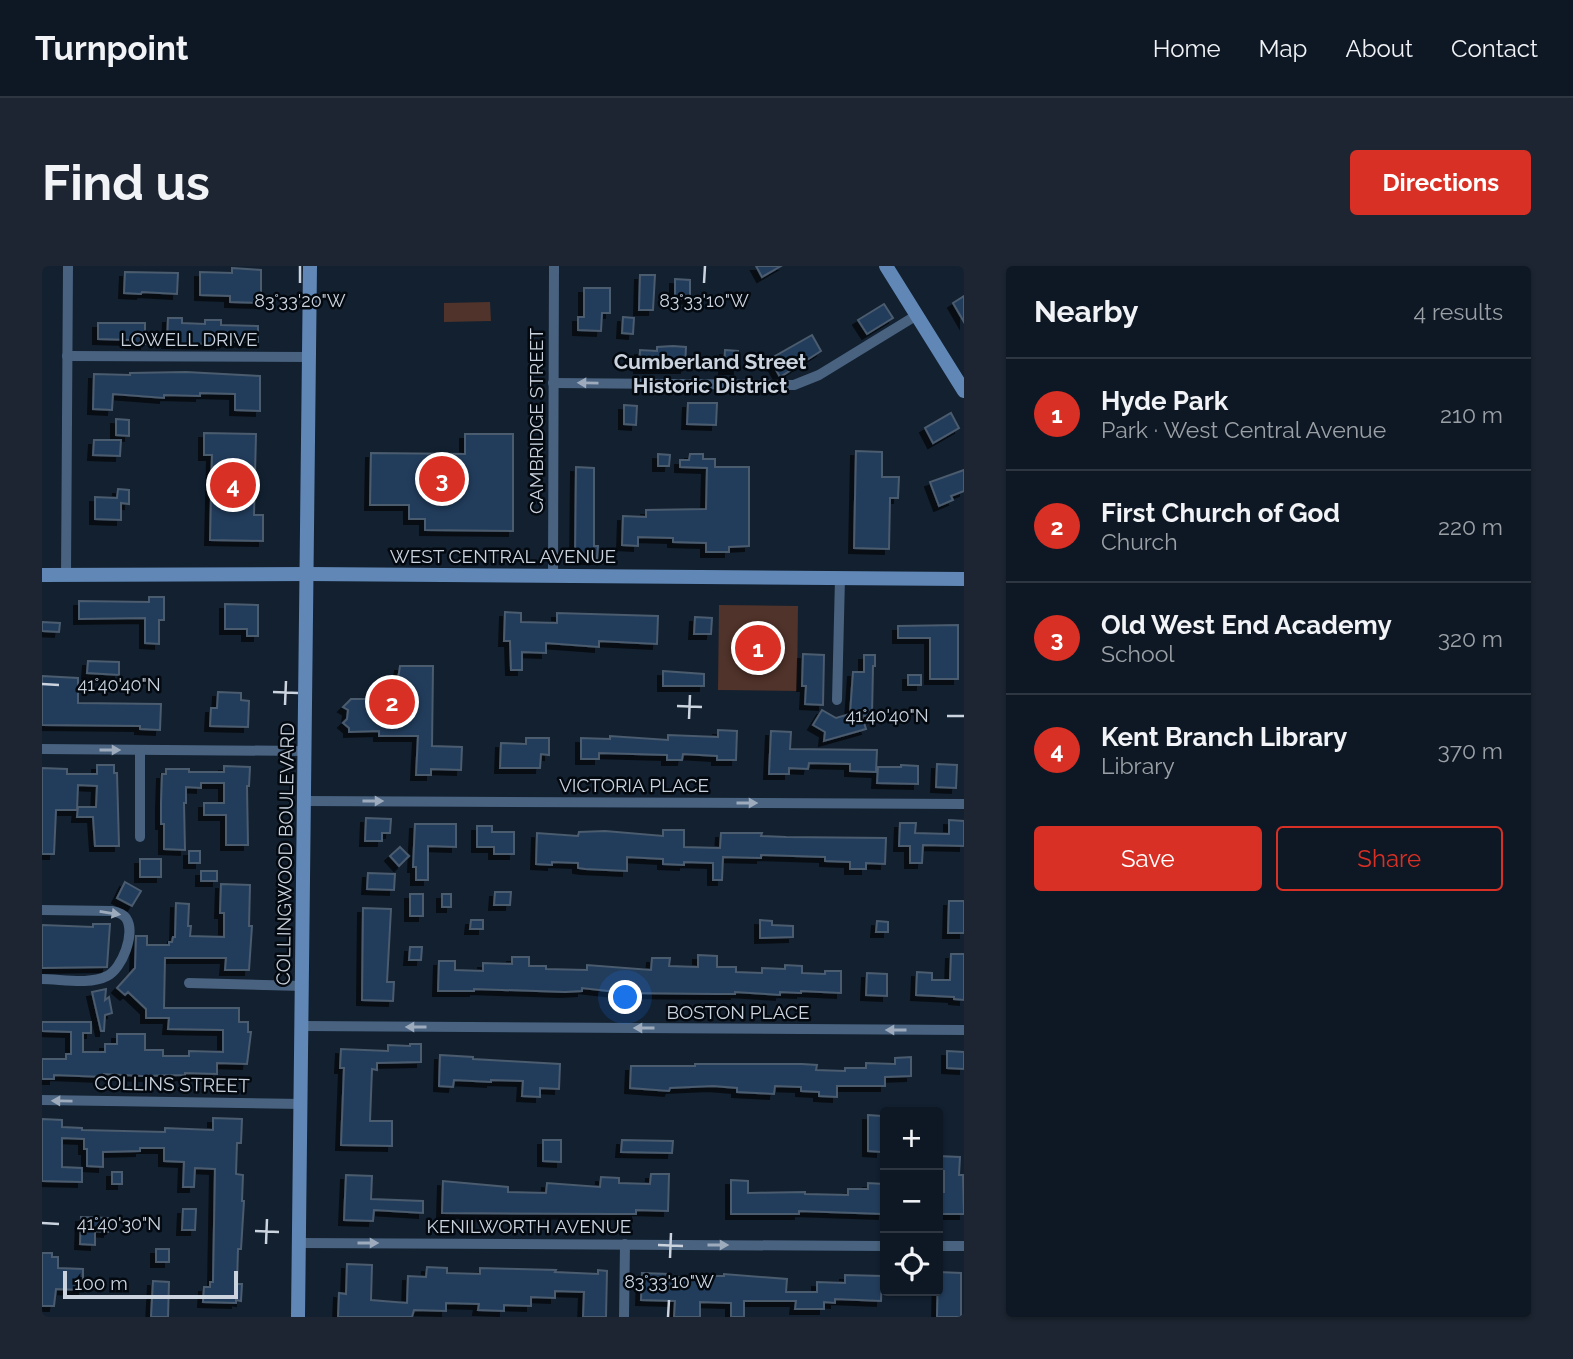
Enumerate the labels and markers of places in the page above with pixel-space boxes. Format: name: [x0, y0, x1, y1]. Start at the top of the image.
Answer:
pin: 3: [419, 453, 465, 505]
pin: 4: [210, 459, 256, 511]
pin: 1: [735, 622, 781, 674]
pin: 2: [369, 676, 415, 728]

